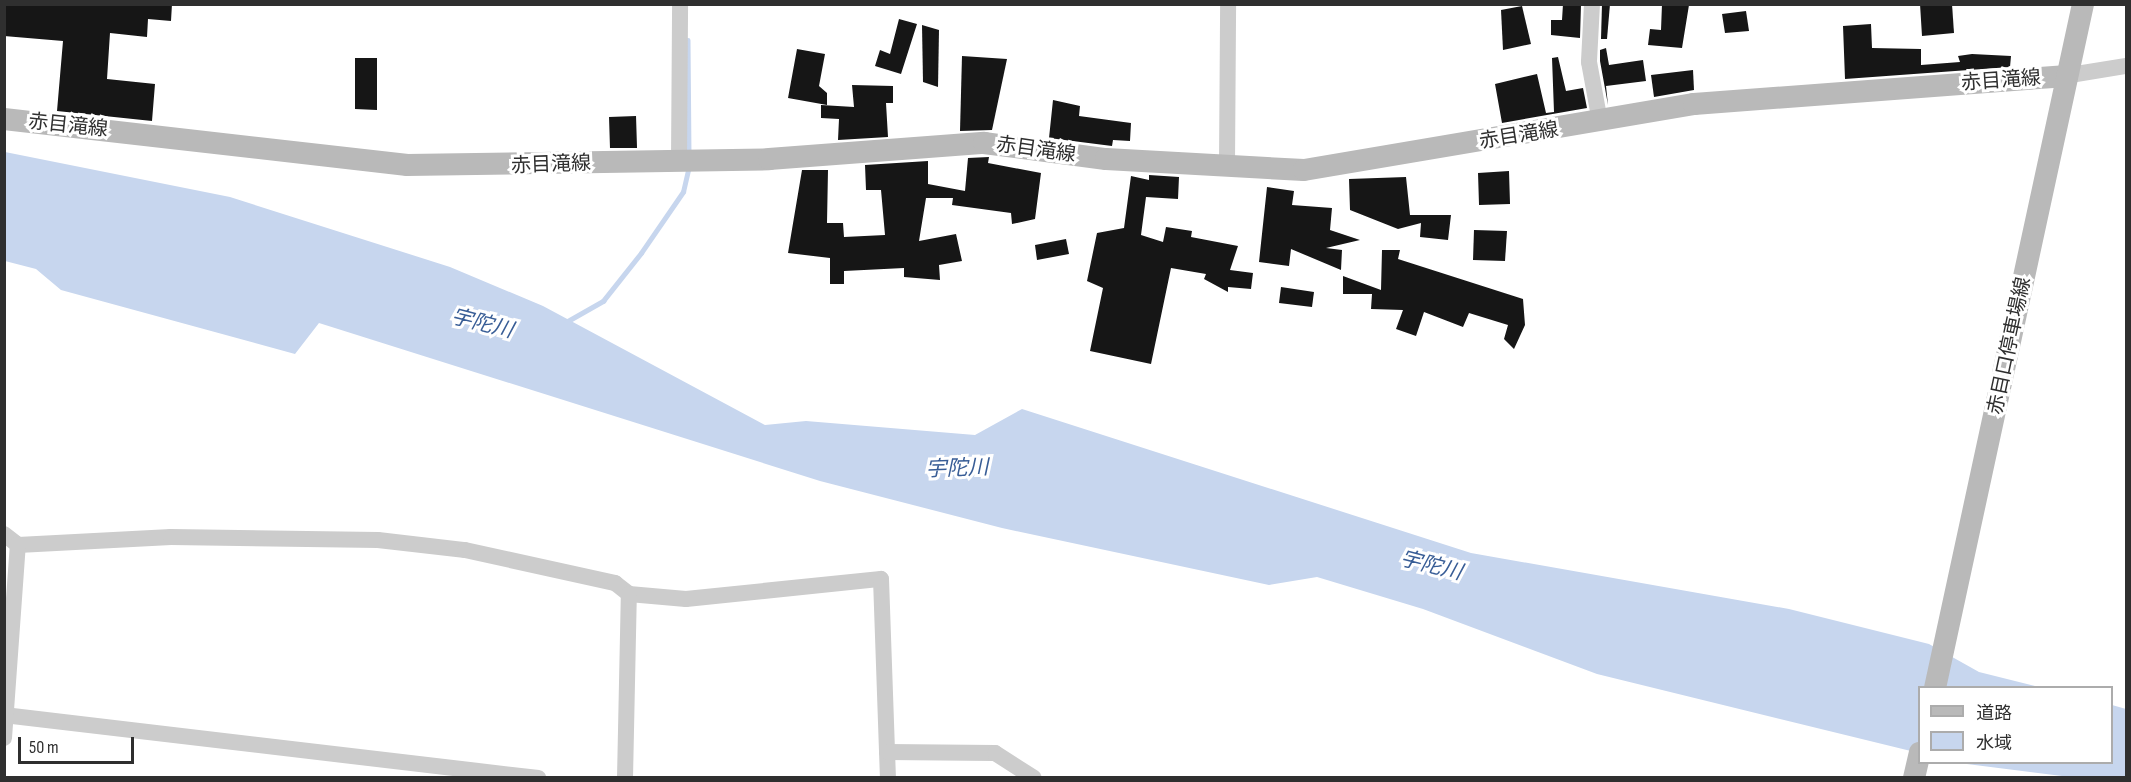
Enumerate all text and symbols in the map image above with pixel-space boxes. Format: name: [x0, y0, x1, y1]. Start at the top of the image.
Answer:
street label: 赤目滝線: [1960, 66, 2042, 96]
street label: 赤目滝線: [27, 110, 109, 142]
street label: 赤目滝線: [1478, 118, 1560, 154]
street label: 赤目滝線: [995, 133, 1077, 167]
street label: 赤目滝線: [511, 152, 591, 178]
street label: 赤目口停車場線: [1984, 275, 2036, 417]
water label: 宇陀川: [448, 304, 516, 344]
water label: 宇陀川: [925, 455, 989, 483]
water label: 宇陀川: [1397, 546, 1465, 586]
legend: [1918, 686, 2113, 764]
text: 道路: [1976, 703, 2012, 724]
scale bar: [21, 725, 136, 763]
text: 水域: [1976, 733, 2012, 754]
text: 50 m: [29, 737, 59, 758]

